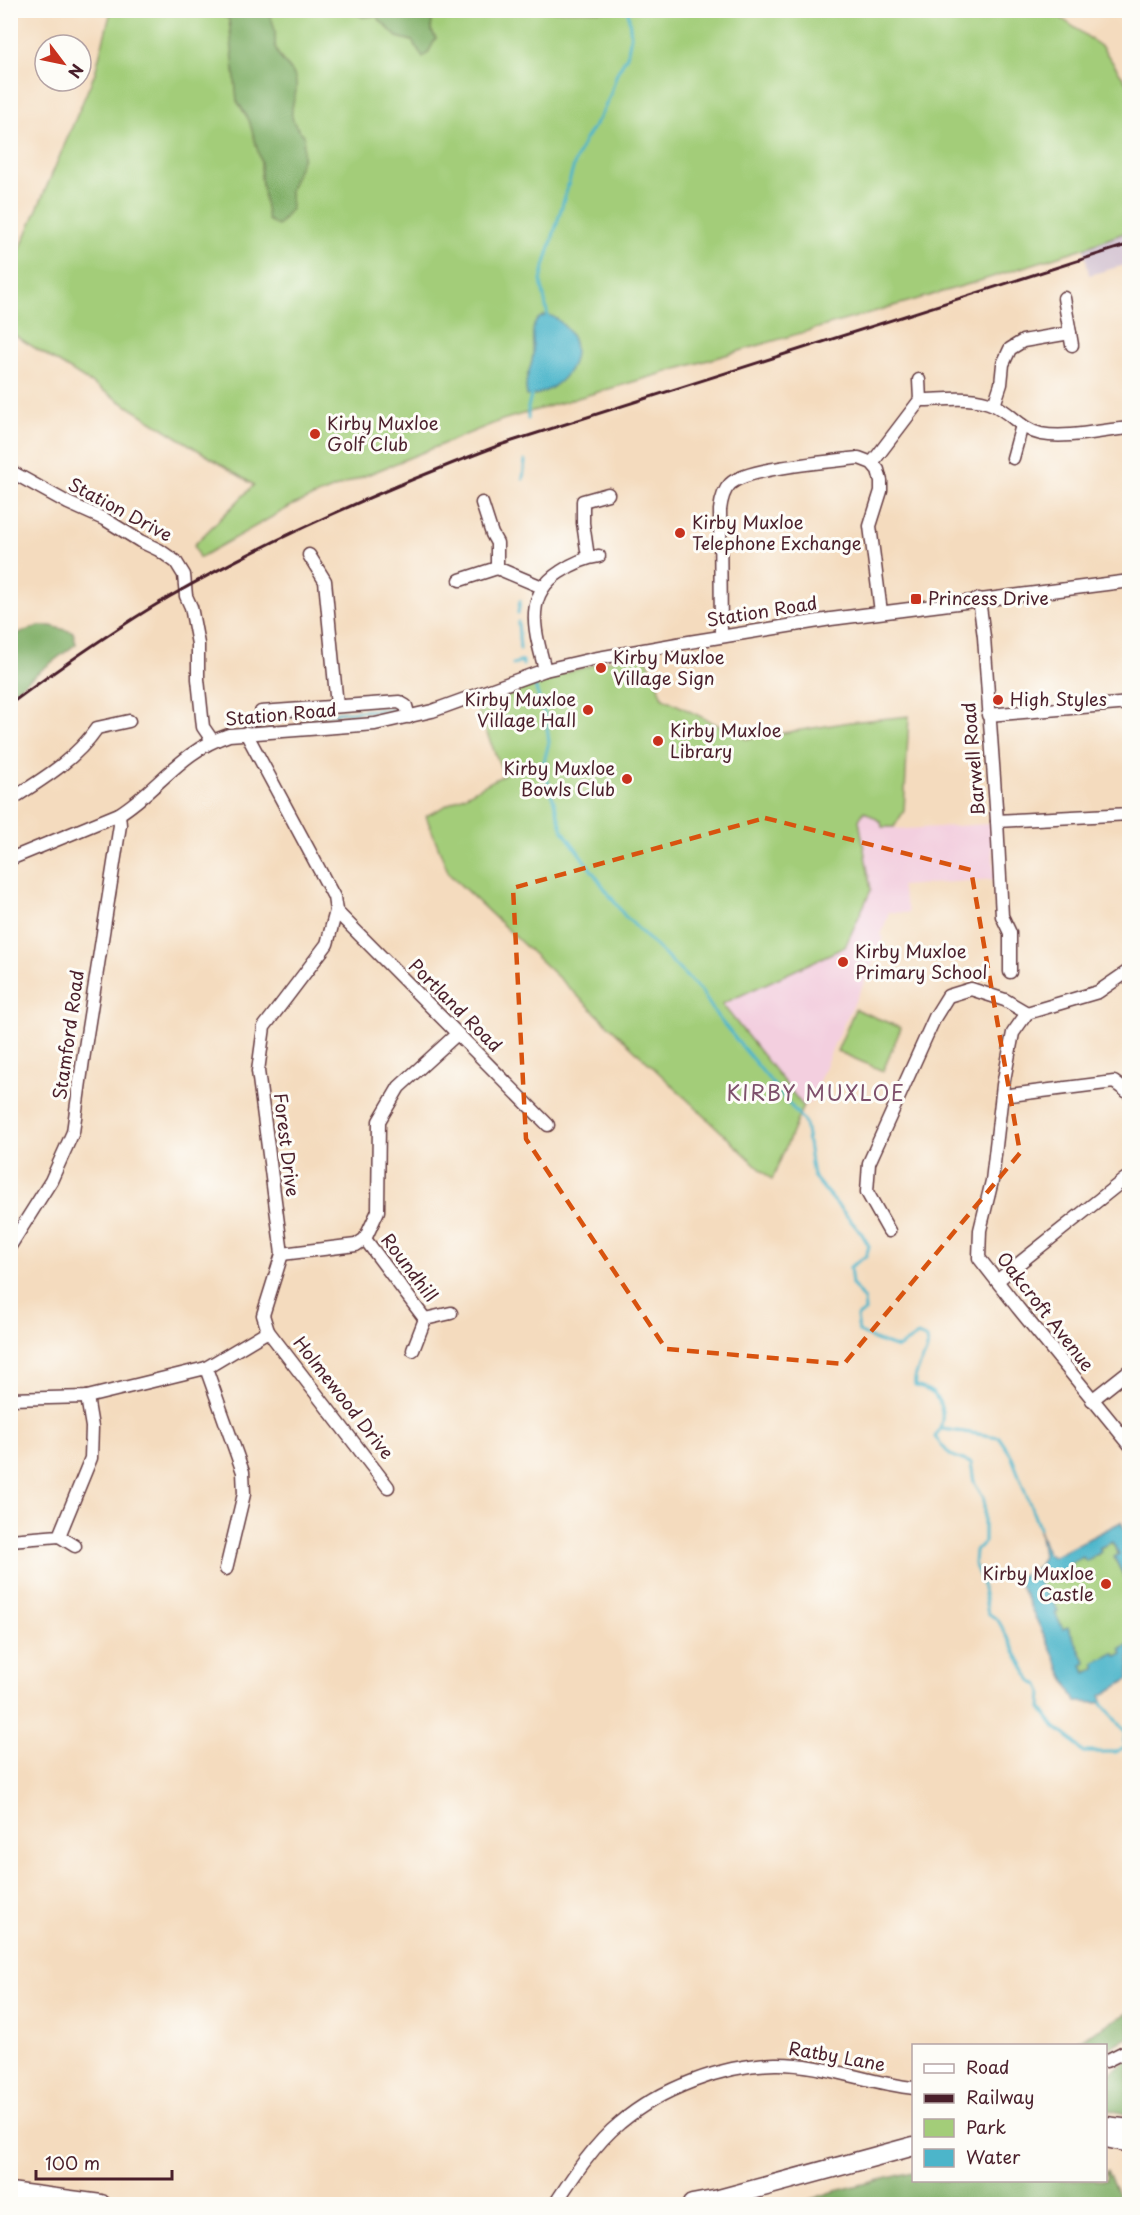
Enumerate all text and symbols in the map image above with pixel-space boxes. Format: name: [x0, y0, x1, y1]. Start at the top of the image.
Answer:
north arrow: [33, 33, 93, 93]
text: N: [63, 60, 90, 83]
place label: Kirby Muxloe Golf Club: [327, 409, 439, 457]
marker: Kirby Muxloe Golf Club: [308, 427, 322, 441]
street label: Station Drive: [64, 470, 178, 547]
place label: Kirby Muxloe Telephone Exchange: [692, 508, 862, 556]
marker: Kirby Muxloe Telephone Exchange: [673, 526, 687, 540]
place label: Princess Drive: [928, 584, 1049, 611]
street label: Station Road: [704, 588, 819, 633]
marker: Princess Drive: [909, 592, 923, 606]
place label: Kirby Muxloe Village Sign: [613, 643, 725, 691]
marker: Kirby Muxloe Village Sign: [594, 661, 608, 675]
place label: Kirby Muxloe Village Hall: [465, 685, 576, 733]
place label: High Styles: [1010, 685, 1107, 712]
marker: High Styles: [991, 693, 1005, 707]
street label: Station Road: [224, 695, 338, 732]
street label: Barwell Road: [954, 701, 991, 817]
marker: Kirby Muxloe Village Hall: [581, 703, 595, 717]
place label: Kirby Muxloe Library: [670, 716, 782, 764]
marker: Kirby Muxloe Library: [651, 734, 665, 748]
place label: Kirby Muxloe Bowls Club: [504, 754, 615, 802]
marker: Kirby Muxloe Bowls Club: [620, 772, 634, 786]
place label: Kirby Muxloe Primary School: [855, 937, 987, 985]
street label: Portland Road: [403, 952, 509, 1058]
marker: Kirby Muxloe Primary School: [836, 955, 850, 969]
street label: Stamford Road: [45, 968, 90, 1101]
district label: KIRBY MUXLOE: [726, 1076, 906, 1108]
street label: Forest Drive: [268, 1091, 307, 1198]
street label: Roundhill: [375, 1227, 445, 1307]
street label: Oakcroft Avenue: [991, 1246, 1102, 1377]
street label: Holmewood Drive: [287, 1330, 401, 1464]
place label: Kirby Muxloe Castle: [983, 1559, 1094, 1607]
marker: Kirby Muxloe Castle: [1099, 1577, 1113, 1591]
street label: Ratby Lane: [787, 2034, 888, 2077]
legend: [912, 2044, 1107, 2182]
text: Road: [966, 2053, 1010, 2080]
text: Railway: [966, 2083, 1034, 2110]
text: Park: [966, 2113, 1006, 2140]
scale bar: [36, 2143, 172, 2181]
text: Water: [966, 2143, 1021, 2170]
text: 100 m: [45, 2149, 100, 2176]

